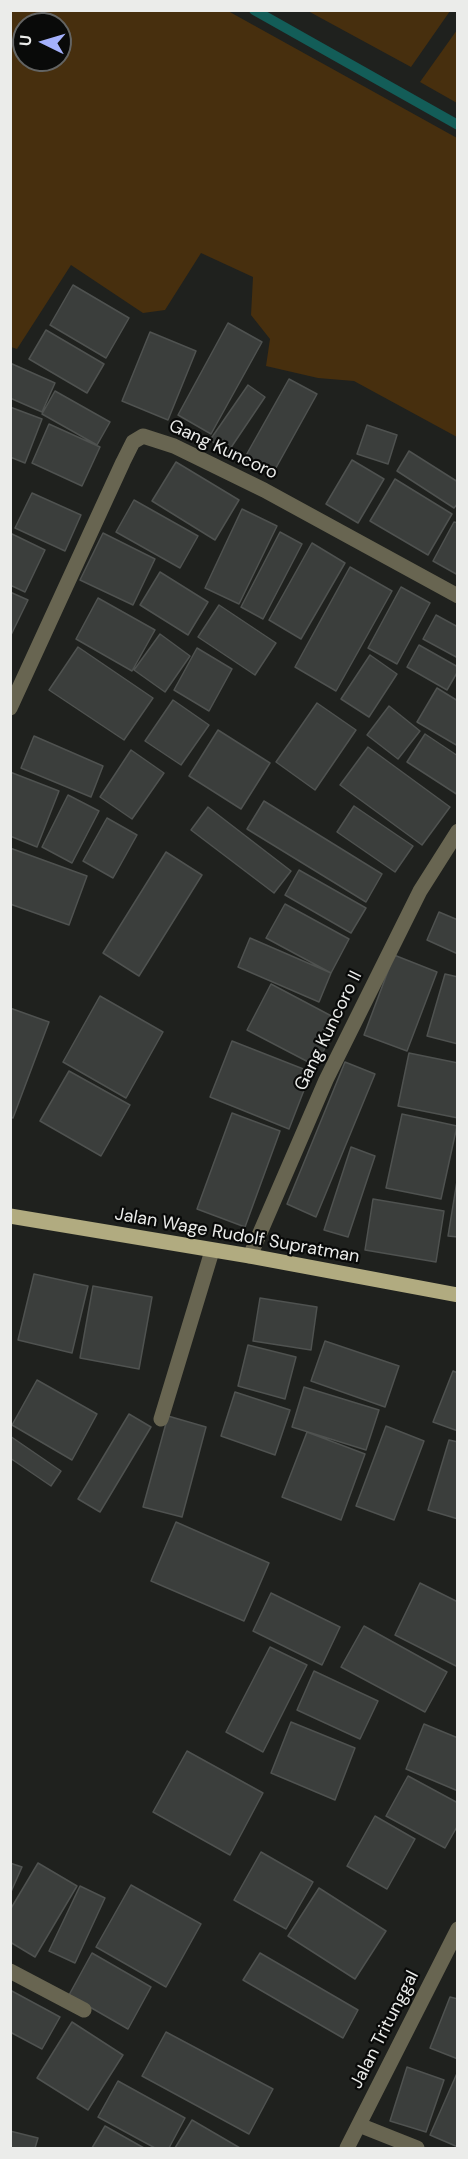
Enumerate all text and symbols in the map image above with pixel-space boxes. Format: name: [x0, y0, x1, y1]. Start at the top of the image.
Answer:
north arrow: [12, 12, 72, 72]
text: U: [15, 34, 37, 47]
street label: Gang Kuncoro: [165, 415, 281, 485]
street label: Gang Kuncoro II: [291, 968, 367, 1094]
street label: Jalan Wage Rudolf Supratman: [113, 1204, 361, 1268]
street label: Jalan Tritunggal: [346, 1967, 424, 2093]

